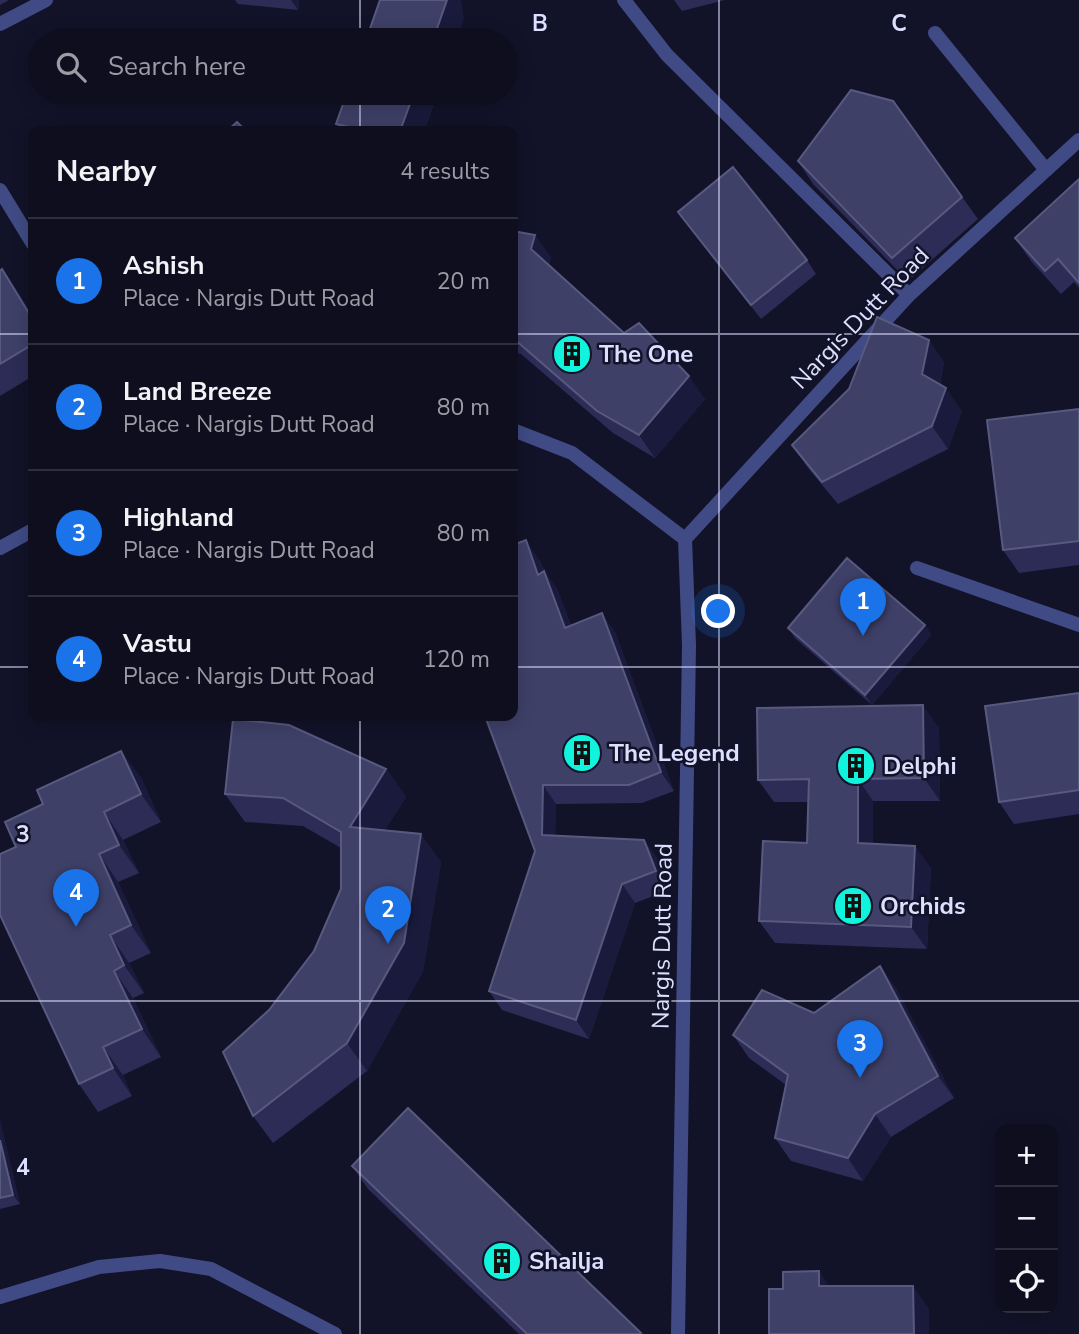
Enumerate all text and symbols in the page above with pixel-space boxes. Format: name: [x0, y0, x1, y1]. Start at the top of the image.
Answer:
text: B: [532, 8, 548, 39]
text: C: [891, 8, 907, 39]
search box: [28, 28, 518, 105]
icon: search: [52, 48, 90, 86]
text: Search here: [108, 49, 246, 84]
text: Nearby: [56, 151, 156, 192]
text: 4 results: [400, 156, 490, 187]
street label: Nargis Dutt Road: [784, 240, 936, 396]
text: Ashish: [123, 248, 205, 283]
text: 1: [72, 266, 86, 297]
text: 20 m: [437, 266, 490, 297]
text: Place · Nargis Dutt Road: [123, 283, 375, 314]
building icon: The One: [551, 333, 593, 375]
place label: The One: [599, 338, 693, 370]
text: Land Breeze: [123, 374, 272, 409]
text: 2: [72, 392, 86, 423]
text: 80 m: [437, 392, 490, 423]
text: Place · Nargis Dutt Road: [123, 409, 375, 440]
text: Highland: [123, 500, 234, 535]
text: 3: [72, 518, 86, 549]
text: 80 m: [437, 518, 490, 549]
text: Place · Nargis Dutt Road: [123, 535, 375, 566]
pin: 1: [840, 578, 886, 636]
your location: [701, 594, 735, 628]
text: Vastu: [123, 626, 192, 661]
text: 4: [72, 644, 86, 675]
text: 120 m: [423, 644, 490, 675]
text: Place · Nargis Dutt Road: [123, 661, 375, 692]
building icon: The Legend: [561, 732, 603, 774]
place label: The Legend: [609, 737, 740, 769]
building icon: Delphi: [835, 745, 877, 787]
place label: Delphi: [883, 750, 957, 782]
text: 3: [16, 819, 30, 850]
street label: Nargis Dutt Road: [644, 843, 680, 1029]
pin: 4: [53, 869, 99, 927]
building icon: Orchids: [832, 885, 874, 927]
pin: 2: [365, 886, 411, 944]
place label: Orchids: [880, 890, 966, 922]
pin: 3: [837, 1020, 883, 1078]
map controls: [995, 1124, 1058, 1313]
button: +: [995, 1124, 1058, 1187]
text: 4: [16, 1152, 30, 1183]
button: −: [995, 1187, 1058, 1250]
building icon: Shailja: [481, 1240, 523, 1282]
place label: Shailja: [529, 1245, 604, 1277]
button: locate: [995, 1250, 1058, 1313]

